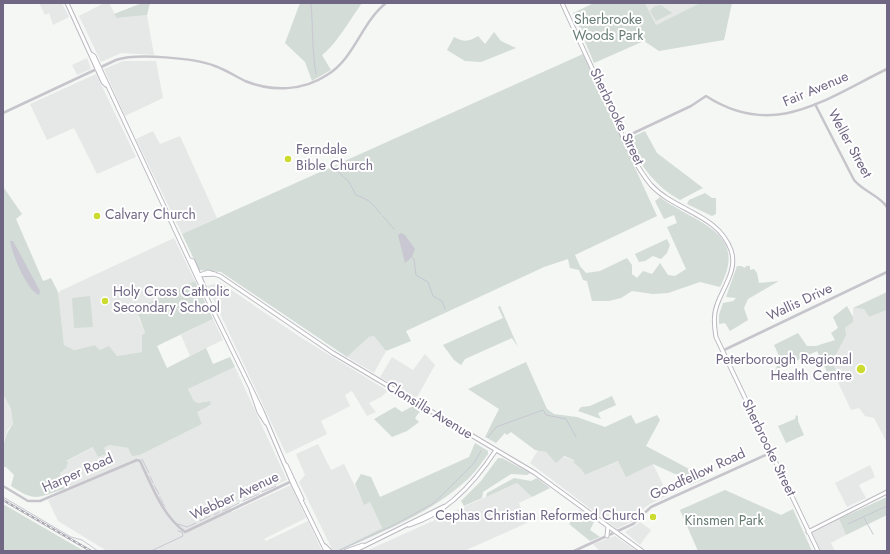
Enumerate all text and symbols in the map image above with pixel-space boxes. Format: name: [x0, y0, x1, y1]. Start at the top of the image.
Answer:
park label: Sherbrooke Woods Park: [573, 13, 643, 46]
street label: Sherbrooke Street: [585, 66, 647, 168]
street label: Fair Avenue: [781, 69, 851, 111]
street label: Weller Street: [823, 107, 875, 181]
place label: Ferndale Bible Church: [296, 143, 373, 176]
marker: Ferndale Bible Church: [283, 154, 293, 164]
place label: Calvary Church: [105, 208, 196, 224]
marker: Calvary Church: [92, 211, 102, 221]
street label: Wallis Drive: [765, 281, 835, 325]
place label: Holy Cross Catholic Secondary School: [113, 285, 230, 318]
marker: Holy Cross Catholic Secondary School: [100, 296, 110, 306]
place label: Peterborough Regional Health Centre: [716, 353, 852, 386]
marker: Peterborough Regional Health Centre: [855, 363, 867, 375]
street label: Clonsilla Avenue: [383, 379, 475, 443]
street label: Sherbrooke Street: [737, 397, 799, 499]
street label: Goodfellow Road: [648, 446, 748, 504]
street label: Harper Road: [40, 451, 116, 497]
street label: Webber Avenue: [188, 469, 282, 525]
place label: Cephas Christian Reformed Church: [435, 509, 645, 525]
marker: Cephas Christian Reformed Church: [648, 512, 658, 522]
park label: Kinsmen Park: [684, 514, 764, 530]

